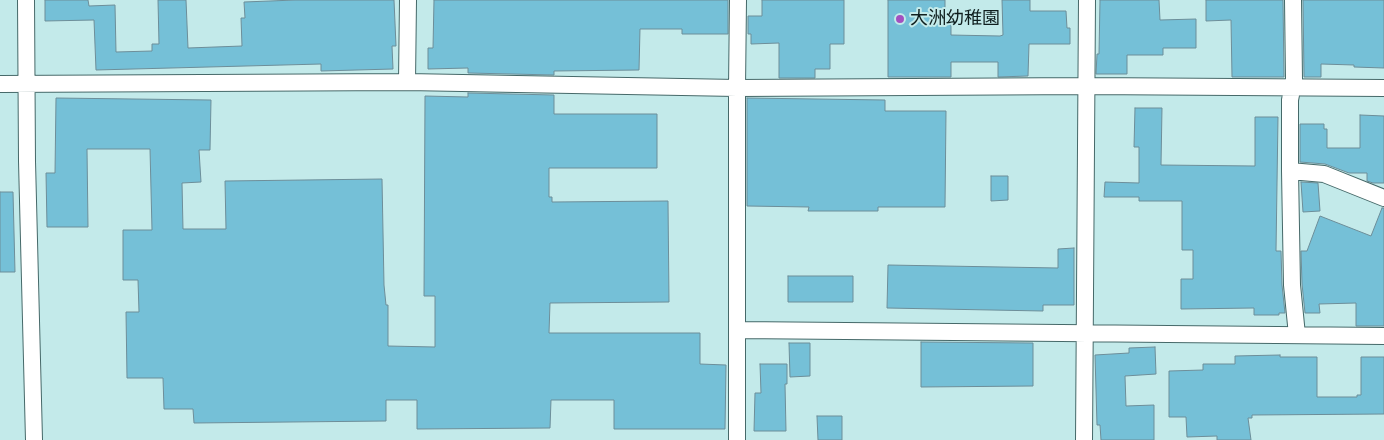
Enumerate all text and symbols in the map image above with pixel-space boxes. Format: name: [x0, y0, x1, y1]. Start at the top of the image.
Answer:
place label: 大洲幼稚園: [910, 8, 1000, 30]
marker: 大洲幼稚園: [894, 13, 906, 25]

